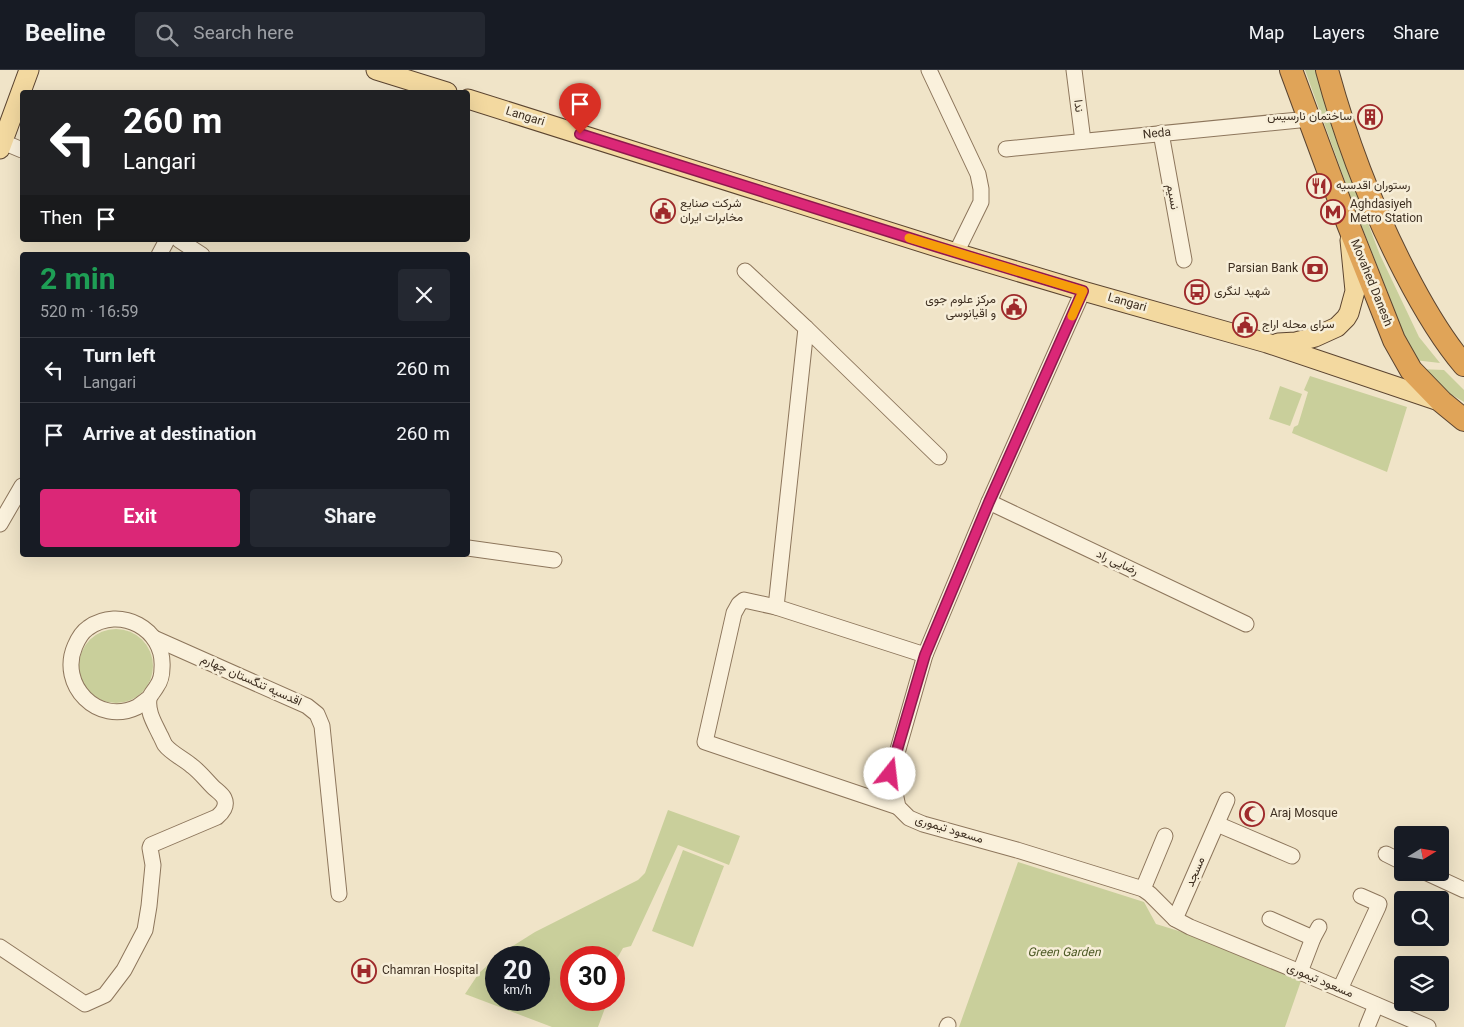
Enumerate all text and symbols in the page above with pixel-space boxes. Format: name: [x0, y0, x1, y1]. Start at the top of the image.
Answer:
search box: [135, 12, 485, 57]
text: Beeline: [25, 16, 105, 54]
text: Search here: [193, 20, 294, 49]
icon: search: [153, 21, 181, 49]
text: Map: [1249, 21, 1284, 49]
text: Layers: [1312, 21, 1365, 49]
text: Share: [1393, 21, 1439, 49]
pin: [559, 83, 601, 134]
icon: arrive: [566, 90, 594, 118]
text: 260 m: [123, 97, 222, 152]
street label: ندا: [1068, 99, 1088, 113]
street label: Langari: [503, 103, 547, 131]
building icon: ساختمان نارسیس: [1357, 104, 1383, 130]
place label: ساختمان نارسیس: [1267, 108, 1352, 126]
icon: left: [40, 110, 105, 175]
street label: Neda: [1142, 124, 1172, 144]
text: Langari: [123, 146, 196, 181]
restaurant icon: رستوران اقدسیه: [1306, 173, 1332, 199]
place label: رستوران اقدسیه: [1336, 177, 1410, 195]
street label: نسیم: [1161, 183, 1183, 211]
place label: شرکت صنایع مخابرات ایران: [680, 195, 743, 227]
place label: Aghdasiyeh Metro Station: [1350, 196, 1423, 228]
public building icon: شرکت صنایع مخابرات ایران: [650, 198, 676, 224]
metro station icon: Aghdasiyeh Metro Station: [1320, 199, 1346, 225]
text: Then: [40, 205, 82, 234]
icon: arrive: [92, 205, 120, 233]
street label: Movahed Danesh: [1345, 237, 1397, 329]
bank icon: Parsian Bank: [1302, 256, 1328, 282]
text: 2 min: [40, 258, 116, 305]
place label: Parsian Bank: [1228, 260, 1299, 278]
button: close: [398, 269, 450, 321]
bus stop icon: شهید لنگری: [1184, 279, 1210, 305]
place label: شهید لنگری: [1214, 283, 1270, 301]
street label: Langari: [1105, 289, 1149, 317]
place label: مرکز علوم جوی و اقیانوسی: [925, 291, 996, 323]
public building icon: مرکز علوم جوی و اقیانوسی: [1001, 294, 1027, 320]
text: 520 m · 16:59: [40, 301, 138, 326]
public building icon: سرای محله اراج: [1232, 312, 1258, 338]
place label: سرای محله اراج: [1262, 316, 1334, 334]
text: Turn left: [83, 343, 155, 372]
icon: left: [40, 356, 68, 384]
text: 260 m: [396, 356, 450, 385]
text: Langari: [83, 372, 136, 397]
icon: arrive: [40, 421, 68, 449]
text: Arrive at destination: [83, 421, 256, 450]
text: 260 m: [396, 421, 450, 450]
button: Exit: [40, 489, 240, 547]
button: Share: [250, 489, 450, 547]
street label: رضایی راد: [1093, 545, 1141, 581]
street label: اقدسیه تنگستان چهارم: [198, 651, 304, 711]
position arrow: [863, 747, 915, 799]
mosque icon: Araj Mosque: [1239, 801, 1265, 827]
place label: Araj Mosque: [1270, 805, 1338, 823]
street label: مسعود تیموری: [913, 811, 985, 849]
north arrow: [1394, 826, 1449, 881]
map controls: [1394, 826, 1449, 1011]
street label: مسجد: [1182, 854, 1210, 890]
button: search: [1394, 891, 1449, 946]
park label: Green Garden: [1027, 944, 1102, 962]
speed limit sign: 30: [560, 946, 625, 1011]
text: 20: [503, 953, 532, 992]
button: layers: [1394, 956, 1449, 1011]
hospital icon: Chamran Hospital: [351, 958, 377, 984]
street label: مسعود تیموری: [1284, 959, 1356, 1003]
place label: Chamran Hospital: [382, 962, 478, 980]
text: km/h: [503, 982, 532, 1000]

